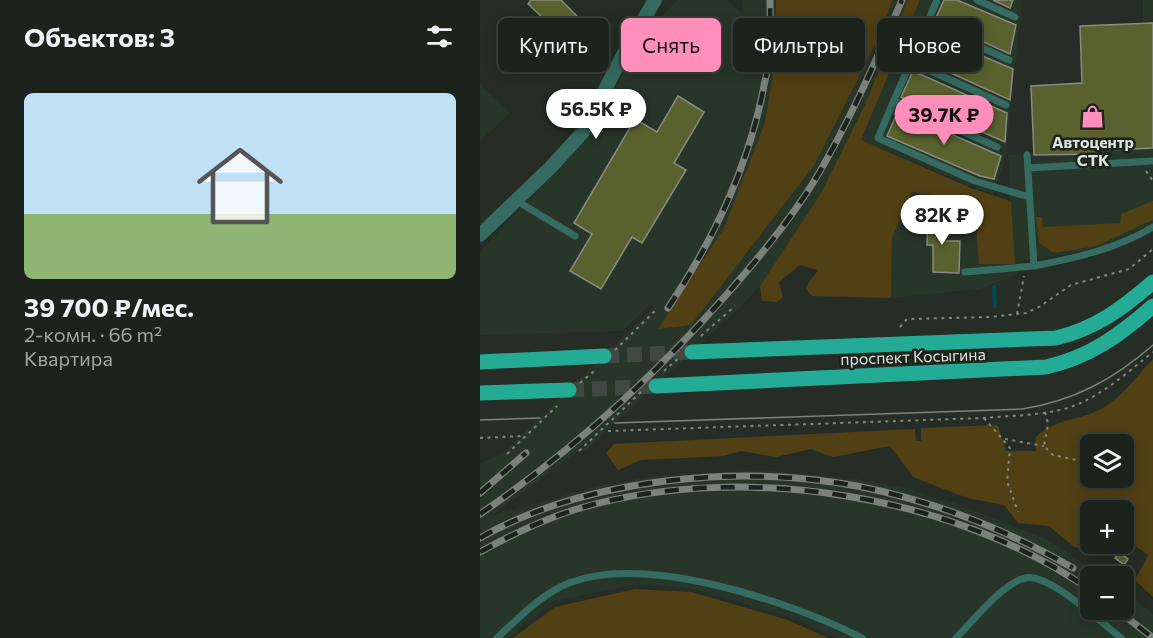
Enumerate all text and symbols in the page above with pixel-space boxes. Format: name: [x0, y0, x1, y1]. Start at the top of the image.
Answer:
chip: Купить: [498, 18, 609, 72]
chip: Снять: [621, 18, 721, 72]
chip: Фильтры: [733, 18, 865, 72]
chip: Новое: [877, 18, 982, 72]
icon: filters: [423, 20, 456, 53]
text: Объектов: 3: [24, 21, 175, 52]
pin: 56.5K ₽: [541, 89, 651, 140]
pin: 39.7K ₽: [889, 95, 999, 146]
text: 56.5K ₽: [560, 96, 632, 120]
text: 39.7K ₽: [909, 102, 979, 126]
shop icon: Автоцентр СТК: [1080, 103, 1106, 129]
icon: home: [186, 132, 294, 240]
place label: Автоцентр СТК: [1052, 132, 1134, 169]
pin: 82K ₽: [900, 195, 984, 246]
text: 82K ₽: [915, 202, 969, 226]
text: 39 700 ₽/мес.: [24, 291, 194, 322]
text: 2-комн. · 66 m²: [24, 322, 162, 346]
street label: проспект Косыгина: [840, 344, 986, 368]
text: Квартира: [24, 346, 113, 370]
map controls: [1080, 434, 1134, 620]
button: layers: [1080, 434, 1134, 488]
button: +: [1080, 500, 1134, 554]
button: −: [1080, 566, 1134, 620]

